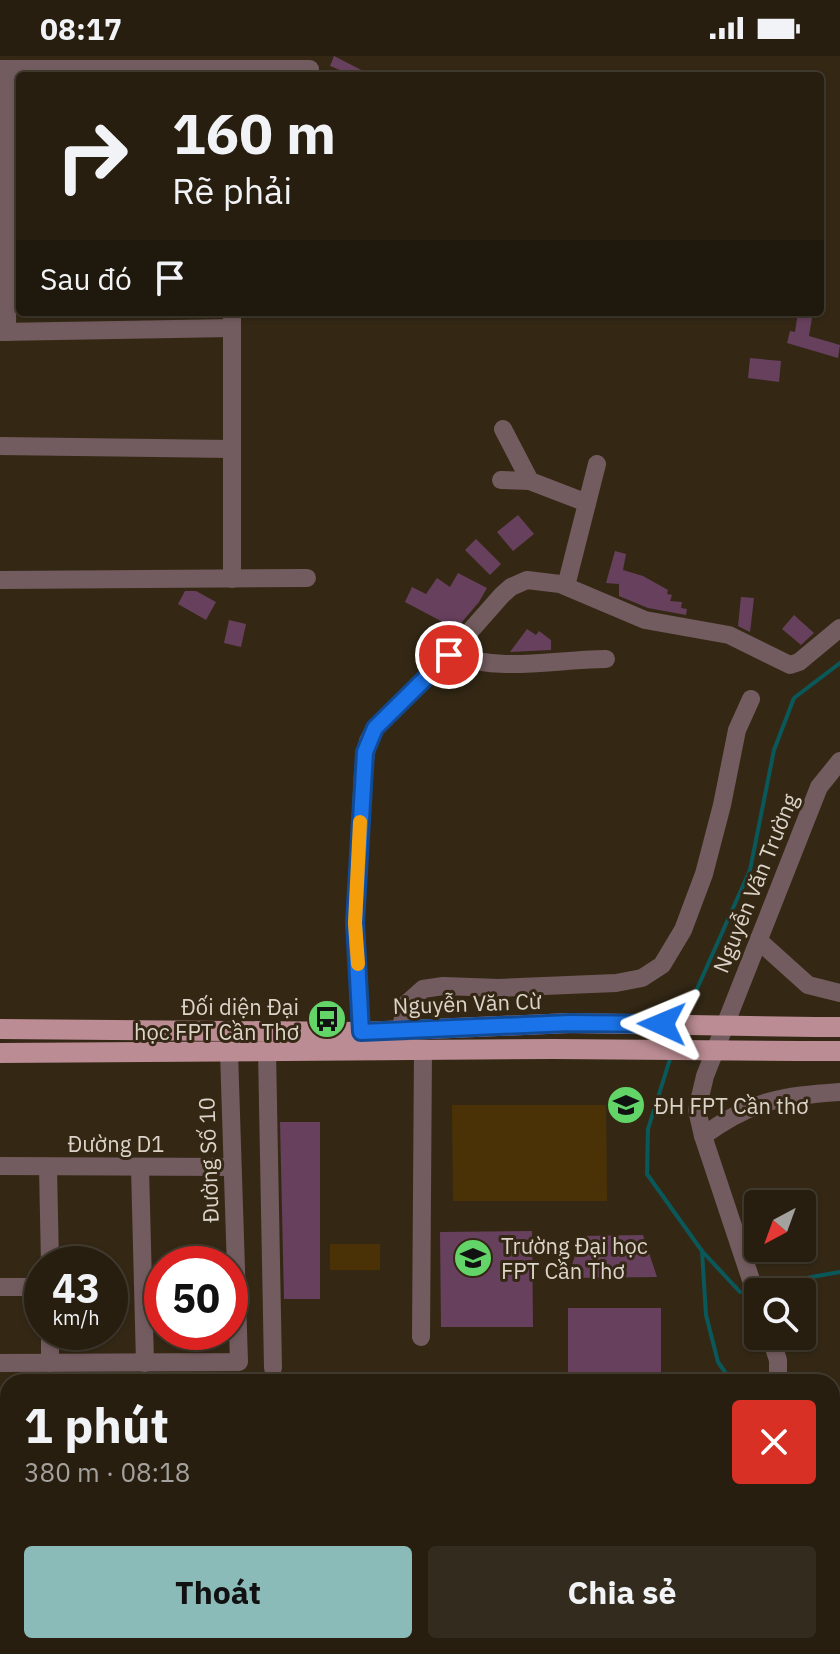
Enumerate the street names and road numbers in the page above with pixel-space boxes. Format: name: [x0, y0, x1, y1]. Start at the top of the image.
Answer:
street label: Nguyễn Văn Trường: [706, 789, 804, 977]
street label: Nguyễn Văn Cừ: [392, 986, 542, 1020]
street label: Đường Số 10: [191, 1097, 225, 1223]
street label: Đường D1: [68, 1129, 164, 1158]

